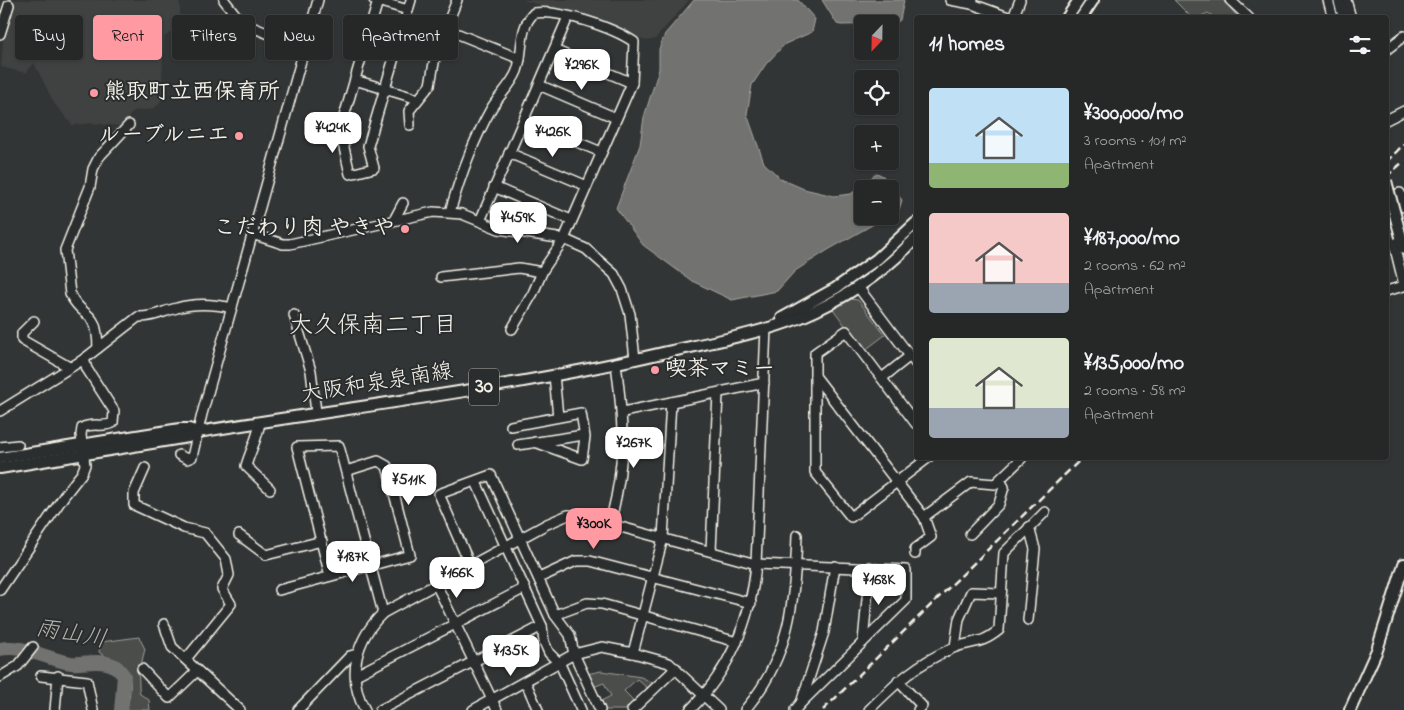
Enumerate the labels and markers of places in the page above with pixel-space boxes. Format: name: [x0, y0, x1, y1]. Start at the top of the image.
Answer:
pin: ¥296K: [547, 48, 617, 91]
place label: 熊取町立西保育所: [104, 77, 280, 109]
marker: 熊取町立西保育所: [88, 87, 100, 99]
pin: ¥424K: [298, 112, 368, 154]
pin: ¥426K: [518, 116, 588, 158]
place label: ルーブルニエ: [98, 120, 229, 152]
marker: ルーブルニエ: [233, 130, 245, 142]
pin: ¥459K: [483, 202, 553, 244]
place label: こだわり肉 やきや: [213, 213, 395, 245]
marker: こだわり肉 やきや: [399, 223, 411, 235]
place label: 喫茶マミー: [665, 354, 775, 386]
marker: 喫茶マミー: [649, 364, 661, 376]
pin: ¥267K: [599, 426, 669, 469]
pin: ¥511K: [374, 464, 444, 506]
pin: ¥300K: [559, 508, 629, 550]
pin: ¥187K: [318, 540, 388, 583]
pin: ¥166K: [422, 556, 492, 599]
pin: ¥168K: [844, 564, 914, 606]
pin: ¥135K: [476, 634, 546, 677]

